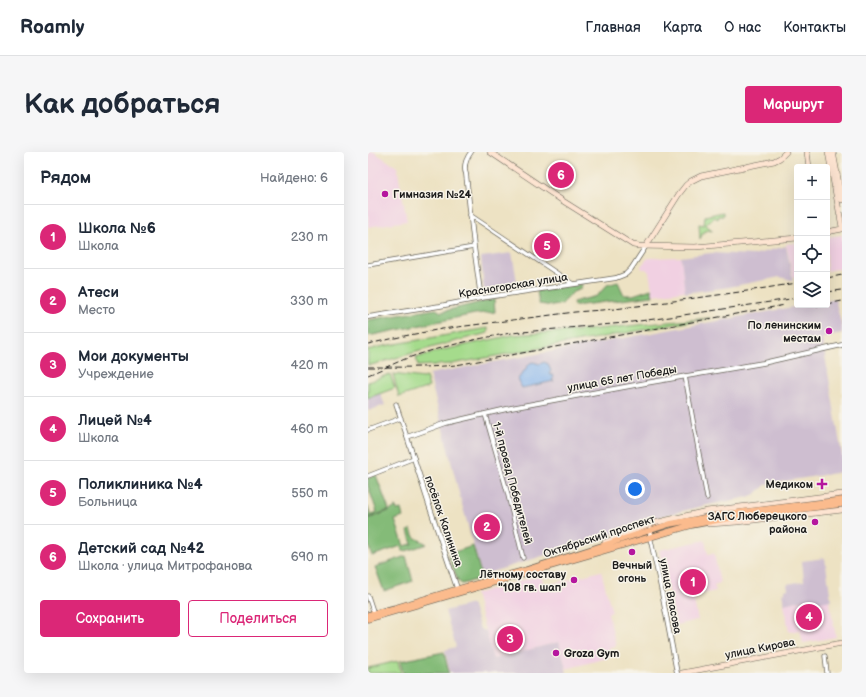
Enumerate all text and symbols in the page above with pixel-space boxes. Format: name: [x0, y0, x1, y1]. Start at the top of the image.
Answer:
text: Roamly: [20, 16, 84, 39]
text: Главная: [586, 19, 641, 36]
text: Карта: [663, 19, 702, 36]
text: О нас: [724, 19, 761, 36]
text: Контакты: [783, 19, 846, 36]
button: Маршрут: [745, 86, 842, 123]
text: Как добраться: [24, 88, 221, 121]
pin: 6: [548, 160, 574, 190]
map controls: [794, 164, 830, 308]
button: +: [794, 164, 830, 200]
text: Рядом: [40, 168, 91, 188]
text: Найдено: 6: [260, 170, 328, 186]
place label: Гимназия №24: [393, 188, 472, 201]
marker: Гимназия №24: [380, 189, 390, 199]
button: −: [794, 200, 830, 236]
text: Школа №6: [78, 219, 156, 238]
text: 1: [50, 229, 56, 245]
text: 230 m: [291, 229, 328, 245]
pin: 5: [534, 231, 560, 261]
button: locate: [794, 236, 830, 272]
text: Школа: [78, 238, 119, 254]
street label: Красногорская улица: [458, 270, 569, 301]
button: layers: [794, 272, 830, 308]
text: Атеси: [78, 283, 119, 302]
text: 2: [49, 293, 57, 309]
text: 330 m: [290, 293, 328, 309]
text: Место: [78, 302, 115, 318]
place label: По ленинским местам: [748, 319, 821, 345]
marker: По ленинским местам: [824, 326, 834, 336]
text: Мои документы: [78, 347, 189, 366]
text: 3: [49, 357, 57, 373]
text: 420 m: [290, 357, 328, 373]
street label: улица 65 лет Победы: [567, 362, 678, 394]
text: Учреждение: [78, 366, 154, 382]
text: Лицей №4: [78, 411, 152, 430]
text: 4: [49, 421, 57, 437]
text: 460 m: [290, 421, 328, 437]
street label: 1-й проезд Победителей: [490, 421, 535, 546]
text: Школа: [78, 430, 119, 446]
street label: посёлок Калинина: [422, 474, 465, 569]
text: Поликлиника №4: [78, 475, 203, 494]
place label: Медиком: [766, 478, 813, 491]
marker: Медиком: [816, 478, 828, 490]
your location: [625, 479, 645, 499]
text: 5: [49, 485, 57, 501]
text: 550 m: [291, 485, 328, 501]
text: Больница: [78, 494, 137, 510]
place label: ЗАГС Люберецкого района: [708, 510, 808, 536]
pin: 2: [474, 512, 500, 542]
street label: Октябрьский проспект: [542, 512, 657, 561]
marker: ЗАГС Люберецкого района: [810, 517, 820, 527]
text: Детский сад №42: [78, 539, 204, 558]
marker: Вечный огонь: [627, 547, 637, 557]
text: 6: [49, 549, 57, 565]
text: 690 m: [291, 549, 328, 565]
street label: улица Власова: [657, 557, 684, 635]
text: Школа · улица Митрофанова: [78, 558, 252, 574]
place label: Вечный огонь: [612, 559, 652, 585]
pin: 1: [680, 567, 706, 597]
place label: Лётному составу "108 гв. шап": [479, 568, 567, 594]
marker: Лётному составу "108 гв. шап": [569, 575, 579, 585]
button: Сохранить: [40, 600, 180, 637]
button: Поделиться: [188, 600, 328, 637]
pin: 4: [796, 602, 822, 632]
pin: 3: [497, 624, 523, 654]
street label: улица Кирова: [724, 635, 797, 662]
place label: Groza Gym: [564, 647, 619, 660]
marker: Groza Gym: [551, 648, 561, 658]

